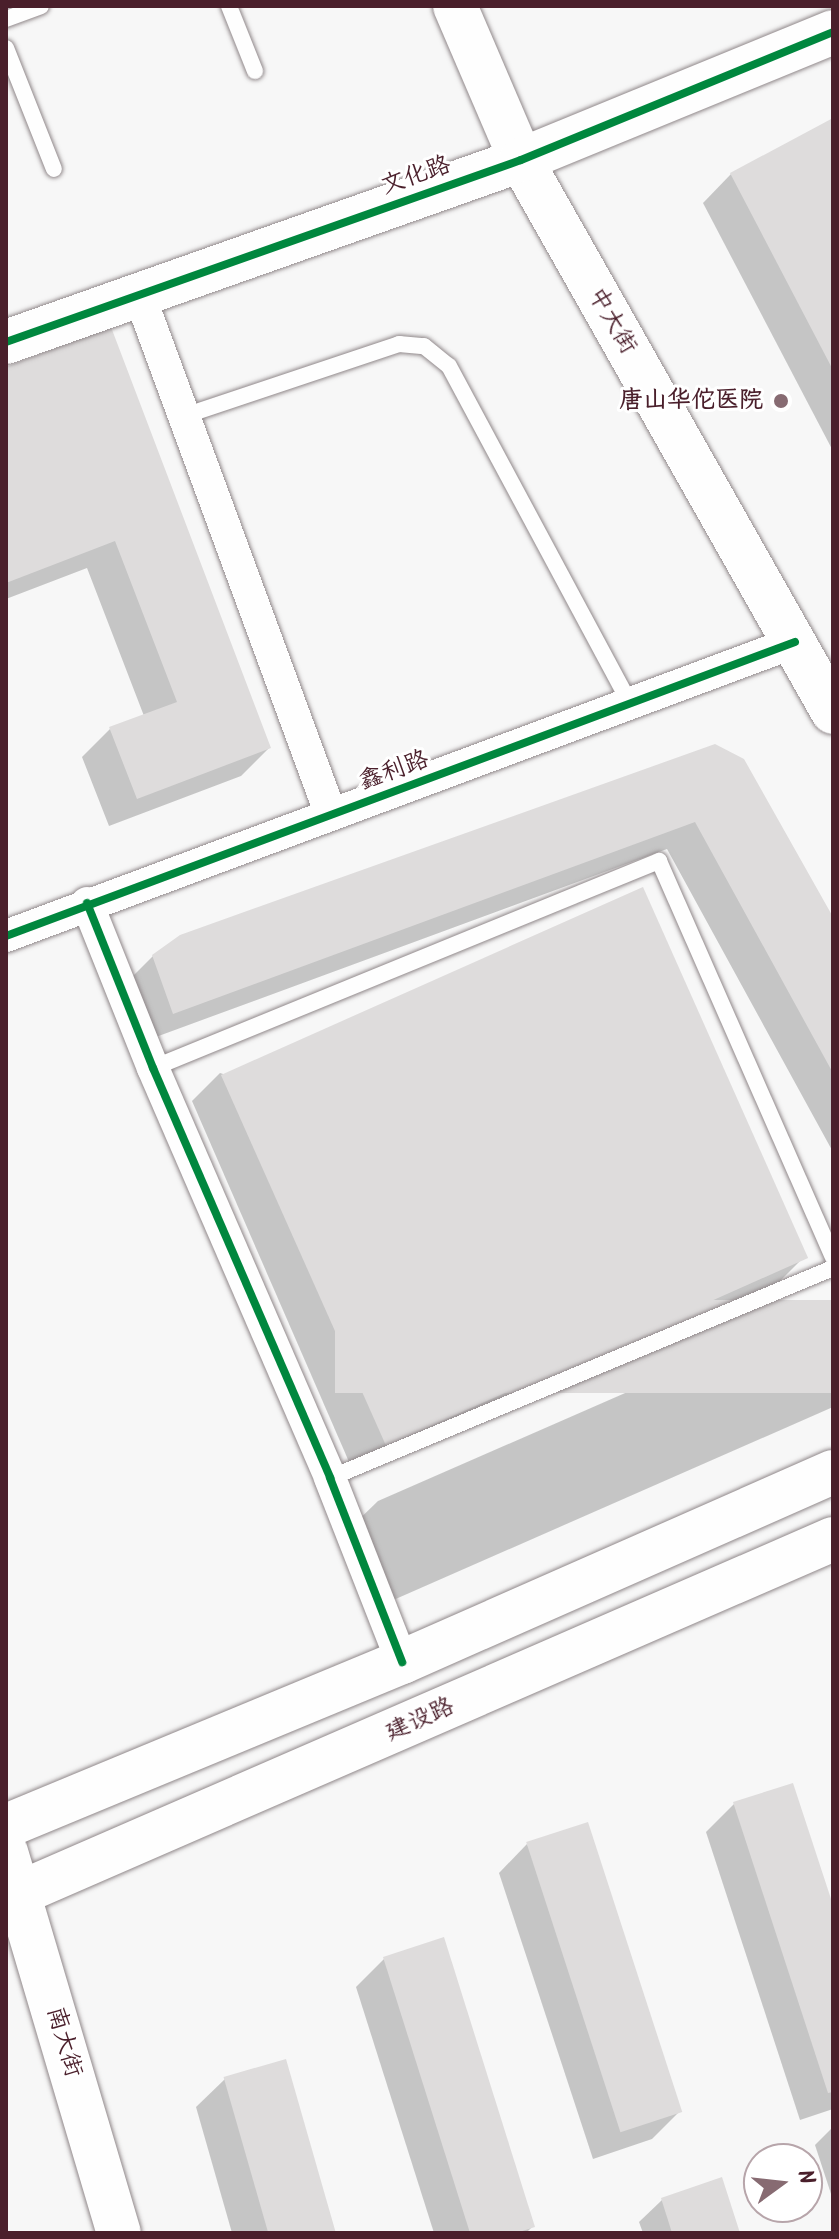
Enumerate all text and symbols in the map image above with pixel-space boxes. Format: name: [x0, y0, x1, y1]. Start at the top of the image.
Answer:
street label: 文化路: [377, 151, 455, 201]
street label: 中大街: [582, 283, 642, 359]
place label: 唐山华佗医院: [619, 387, 763, 415]
marker: 唐山华佗医院: [770, 390, 792, 412]
street label: 鑫利路: [355, 745, 433, 797]
street label: 建设路: [381, 1692, 459, 1748]
street label: 南大街: [40, 2003, 88, 2081]
north arrow: [743, 2143, 823, 2223]
text: N: [786, 2166, 823, 2188]

